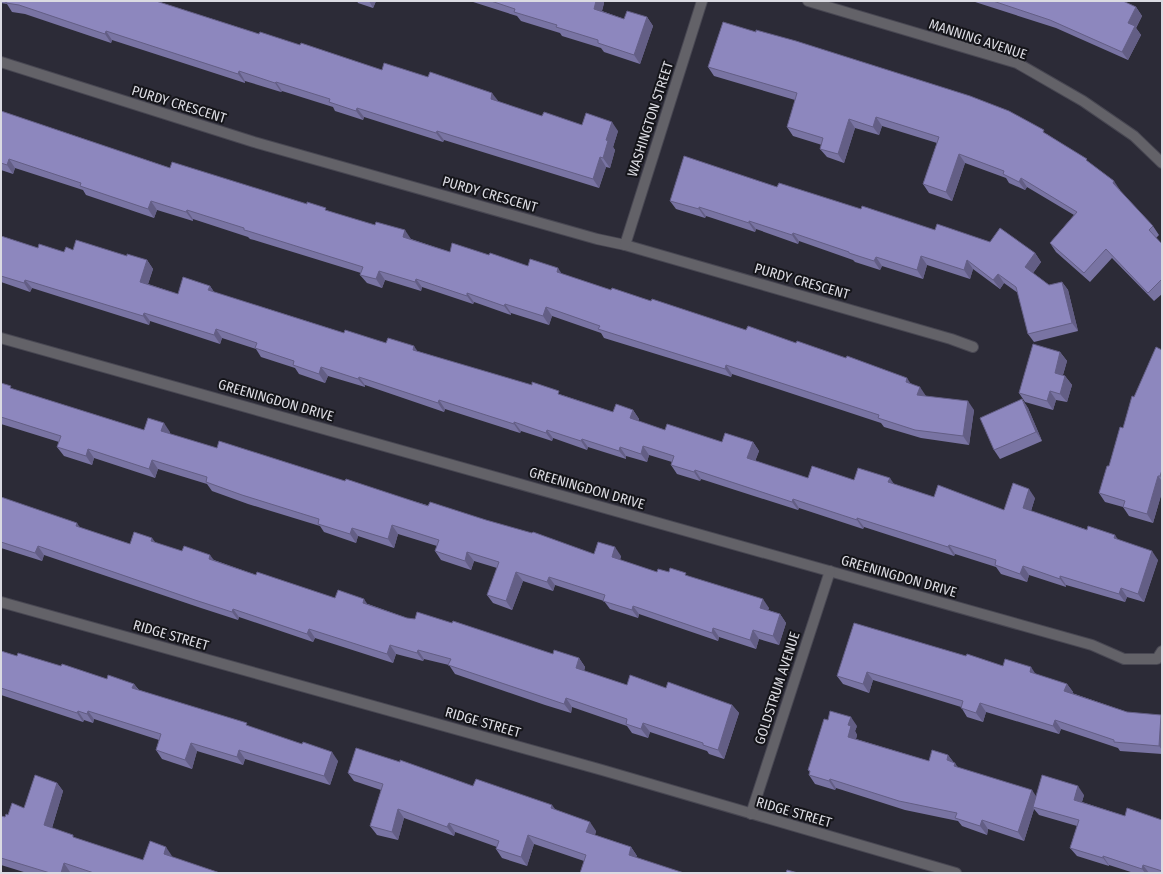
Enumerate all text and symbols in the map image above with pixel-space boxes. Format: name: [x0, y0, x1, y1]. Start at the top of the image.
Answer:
street label: MANNING AVENUE: [927, 16, 1029, 63]
street label: WASHINGTON STREET: [624, 59, 677, 179]
street label: PURDY CRESCENT: [130, 82, 229, 127]
street label: PURDY CRESCENT: [440, 173, 540, 216]
street label: PURDY CRESCENT: [752, 260, 852, 303]
street label: GREENINGDON DRIVE: [216, 376, 336, 425]
street label: GREENINGDON DRIVE: [527, 464, 647, 513]
street label: GREENINGDON DRIVE: [839, 552, 959, 601]
street label: RIDGE STREET: [131, 617, 211, 654]
street label: GOLDSTRUM AVENUE: [751, 629, 804, 747]
street label: RIDGE STREET: [443, 704, 523, 741]
street label: RIDGE STREET: [754, 794, 834, 831]

